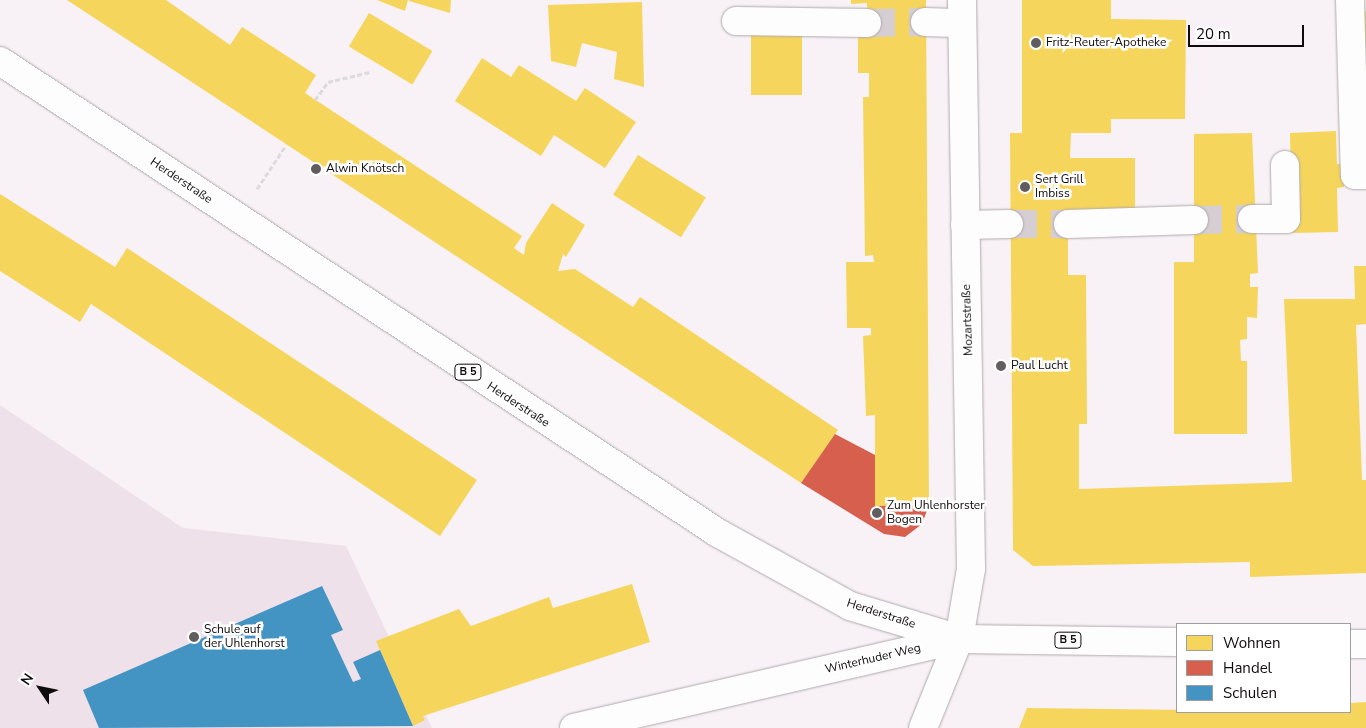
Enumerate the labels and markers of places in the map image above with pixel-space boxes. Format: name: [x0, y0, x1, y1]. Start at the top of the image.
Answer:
place label: Fritz-Reuter-Apotheke: [1046, 36, 1166, 50]
marker: Fritz-Reuter-Apotheke: [1030, 37, 1042, 49]
place label: Alwin Knötsch: [326, 162, 404, 176]
marker: Alwin Knötsch: [310, 163, 322, 175]
place label: Sert Grill Imbiss: [1035, 173, 1084, 201]
marker: Sert Grill Imbiss: [1019, 181, 1031, 193]
place label: Paul Lucht: [1011, 359, 1068, 373]
marker: Paul Lucht: [995, 360, 1007, 372]
place label: Zum Uhlenhorster Bogen: [887, 499, 985, 527]
marker: Zum Uhlenhorster Bogen: [871, 507, 883, 519]
place label: Schule auf der Uhlenhorst: [204, 623, 285, 651]
marker: Schule auf der Uhlenhorst: [188, 631, 200, 643]

